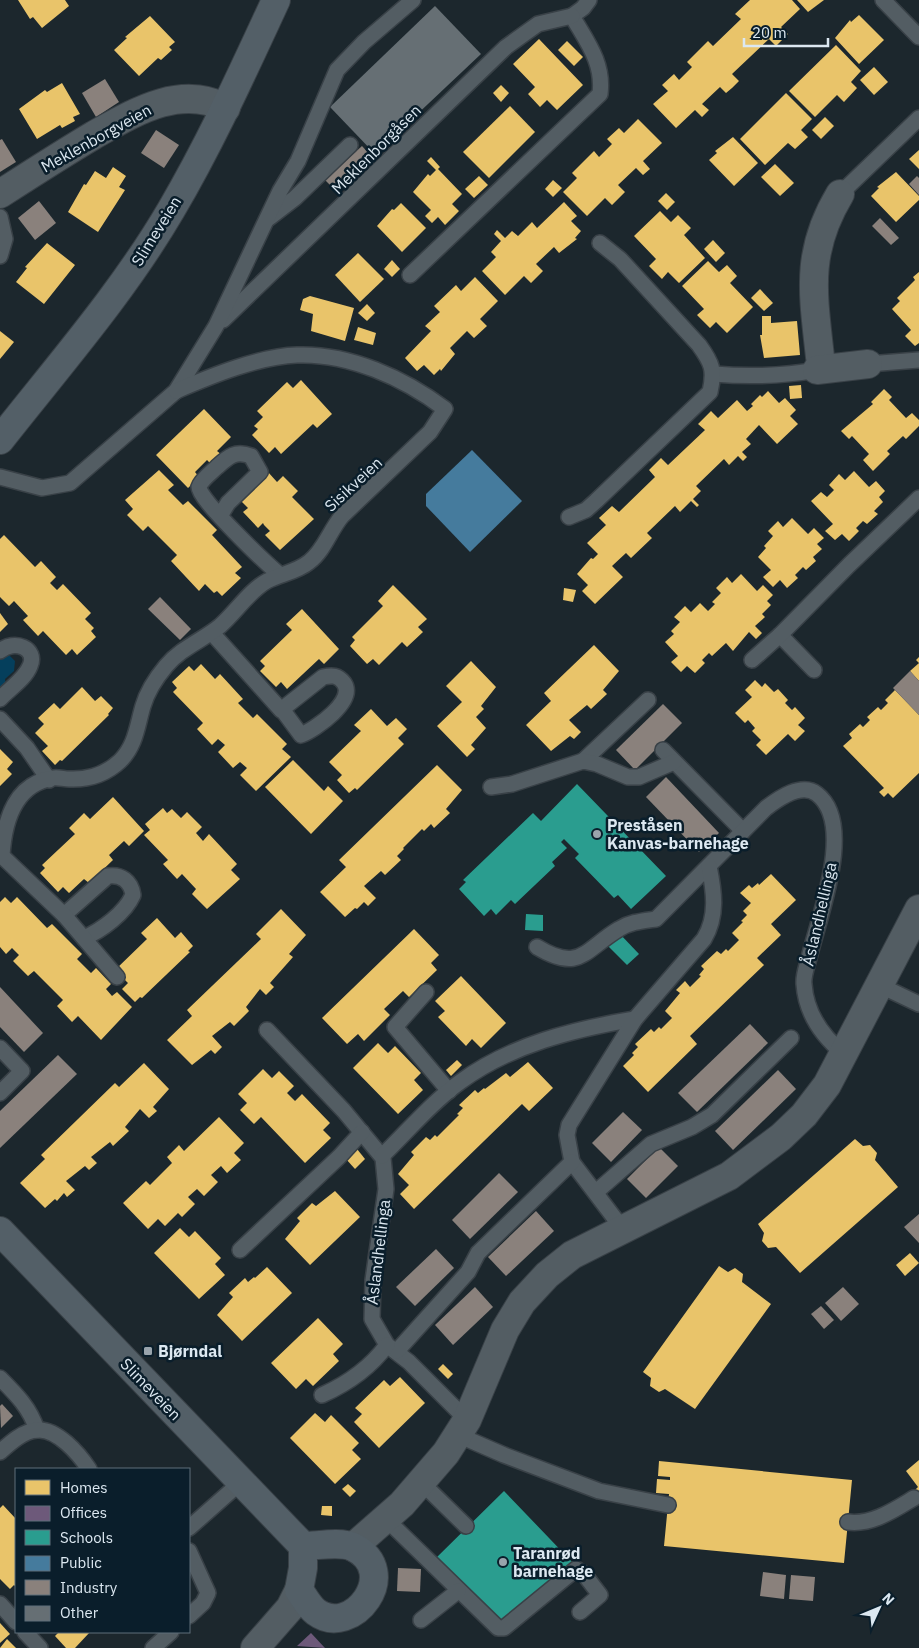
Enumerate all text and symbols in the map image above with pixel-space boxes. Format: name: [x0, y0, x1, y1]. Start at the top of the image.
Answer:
scale bar: [744, 15, 828, 47]
text: 20 m: [752, 23, 787, 42]
street label: Meklenborgveien: [37, 99, 155, 177]
street label: Meklenborgåsen: [327, 100, 425, 198]
street label: Slimeveien: [127, 192, 185, 270]
street label: Sisikveien: [320, 452, 386, 516]
place label: Preståsen Kanvas-barnehage: [607, 815, 749, 853]
marker: Preståsen Kanvas-barnehage: [591, 828, 603, 840]
street label: Åslandhellinga: [796, 860, 841, 968]
street label: Åslandhellinga: [361, 1198, 394, 1306]
place label: Bjørndal: [158, 1341, 222, 1361]
marker: Bjørndal: [142, 1345, 154, 1357]
street label: Slimeveien: [116, 1354, 186, 1424]
legend: [15, 1468, 190, 1633]
text: Homes: [60, 1478, 108, 1497]
text: Offices: [60, 1503, 107, 1522]
text: Schools: [60, 1528, 113, 1547]
place label: Taranrød barnehage: [513, 1543, 593, 1581]
text: Public: [60, 1553, 102, 1572]
marker: Taranrød barnehage: [497, 1556, 509, 1568]
text: Industry: [60, 1578, 118, 1597]
north arrow: [854, 1583, 904, 1633]
text: N: [878, 1589, 898, 1609]
text: Other: [60, 1603, 99, 1622]

